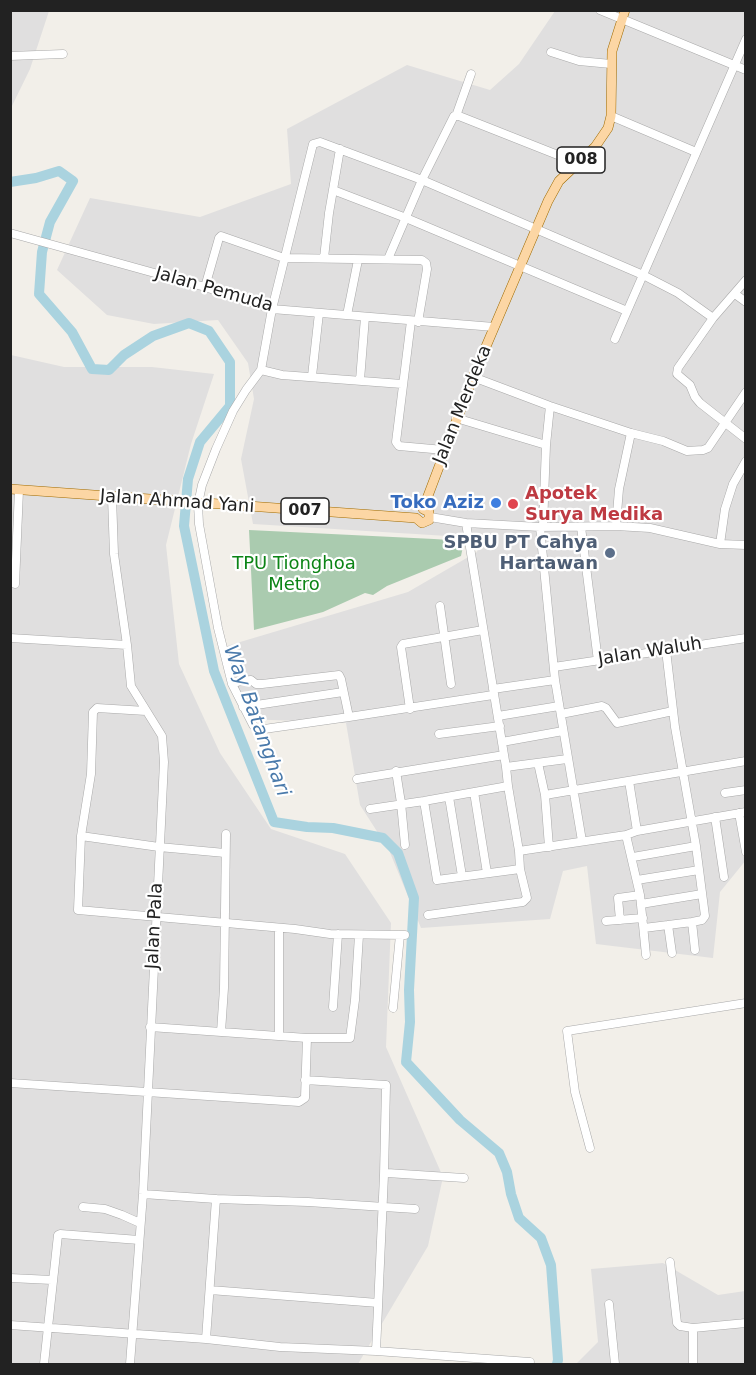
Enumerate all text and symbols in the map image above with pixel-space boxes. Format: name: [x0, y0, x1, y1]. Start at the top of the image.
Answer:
road number: 008: [557, 147, 605, 173]
street label: Jalan Pemuda: [152, 263, 276, 317]
street label: Jalan Merdeka: [429, 342, 497, 468]
place label: Apotek Surya Medika: [525, 483, 663, 526]
street label: Jalan Ahmad Yani: [99, 486, 255, 518]
place label: Toko Aziz: [391, 492, 484, 514]
marker: Toko Aziz: [489, 496, 503, 510]
marker: Apotek Surya Medika: [506, 497, 520, 511]
road number: 007: [281, 498, 329, 524]
place label: SPBU PT Cahya Hartawan: [443, 532, 598, 574]
marker: SPBU PT Cahya Hartawan: [603, 546, 617, 560]
park label: TPU Tionghoa Metro: [232, 553, 356, 596]
street label: Jalan Waluh: [596, 633, 704, 671]
water label: Way Batanghari: [217, 642, 295, 800]
street label: Jalan Pala: [142, 882, 168, 970]

